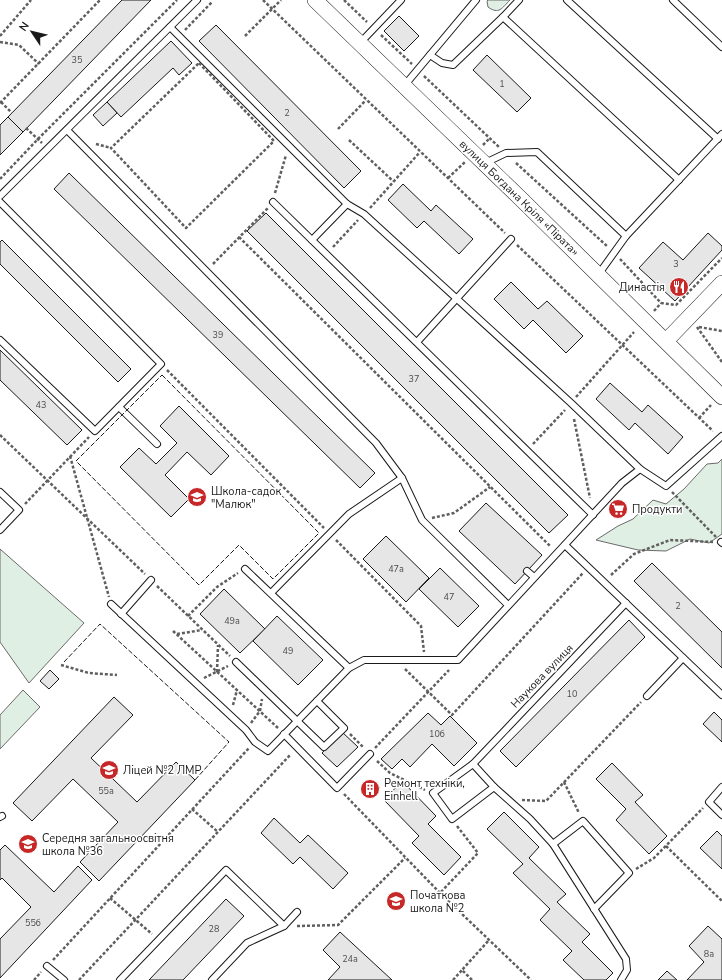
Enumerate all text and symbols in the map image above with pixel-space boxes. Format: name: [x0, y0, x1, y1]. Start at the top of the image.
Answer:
north arrow: [12, 12, 52, 52]
text: N: [16, 19, 33, 34]
house number: 35: [72, 54, 82, 66]
house number: 1: [499, 78, 505, 90]
house number: 2: [284, 107, 290, 119]
street label: вулиця Богдана Кріля «Пірата»: [456, 137, 582, 259]
house number: 3: [673, 258, 679, 270]
restaurant icon: Династія: [668, 276, 690, 298]
place label: Династія: [619, 280, 665, 295]
house number: 39: [213, 329, 223, 341]
house number: 37: [409, 373, 419, 385]
house number: 43: [36, 399, 46, 411]
place label: Школа-садок "Малюк": [211, 484, 281, 512]
school or university icon: Школа-садок "Малюк": [186, 486, 208, 508]
supermarket icon: Продукти: [607, 498, 629, 520]
place label: Продукти: [632, 502, 682, 517]
house number: 47а: [388, 563, 404, 575]
house number: 47: [444, 591, 454, 603]
house number: 2: [675, 600, 681, 612]
house number: 49а: [224, 615, 240, 627]
street label: Наукова вулиця: [508, 641, 576, 711]
house number: 49: [283, 645, 293, 657]
house number: 10: [567, 688, 577, 700]
house number: 10б: [429, 728, 445, 740]
school or university icon: Ліцей №2 ЛМР: [98, 759, 120, 781]
place label: Ліцей №2 ЛМР: [123, 763, 201, 778]
place label: Ремонт техніки, Einhell: [384, 776, 465, 804]
building icon: Ремонт техніки, Einhell: [359, 778, 381, 800]
house number: 55а: [98, 785, 114, 797]
place label: Середня загальноосвітня школа №36: [42, 831, 174, 859]
school or university icon: Середня загальноосвітня школа №36: [17, 833, 39, 855]
place label: Початкова школа №2: [410, 888, 465, 916]
school or university icon: Початкова школа №2: [385, 890, 407, 912]
house number: 55б: [25, 917, 41, 929]
house number: 28: [209, 923, 219, 935]
house number: 8а: [704, 948, 714, 960]
house number: 24а: [342, 953, 358, 965]

